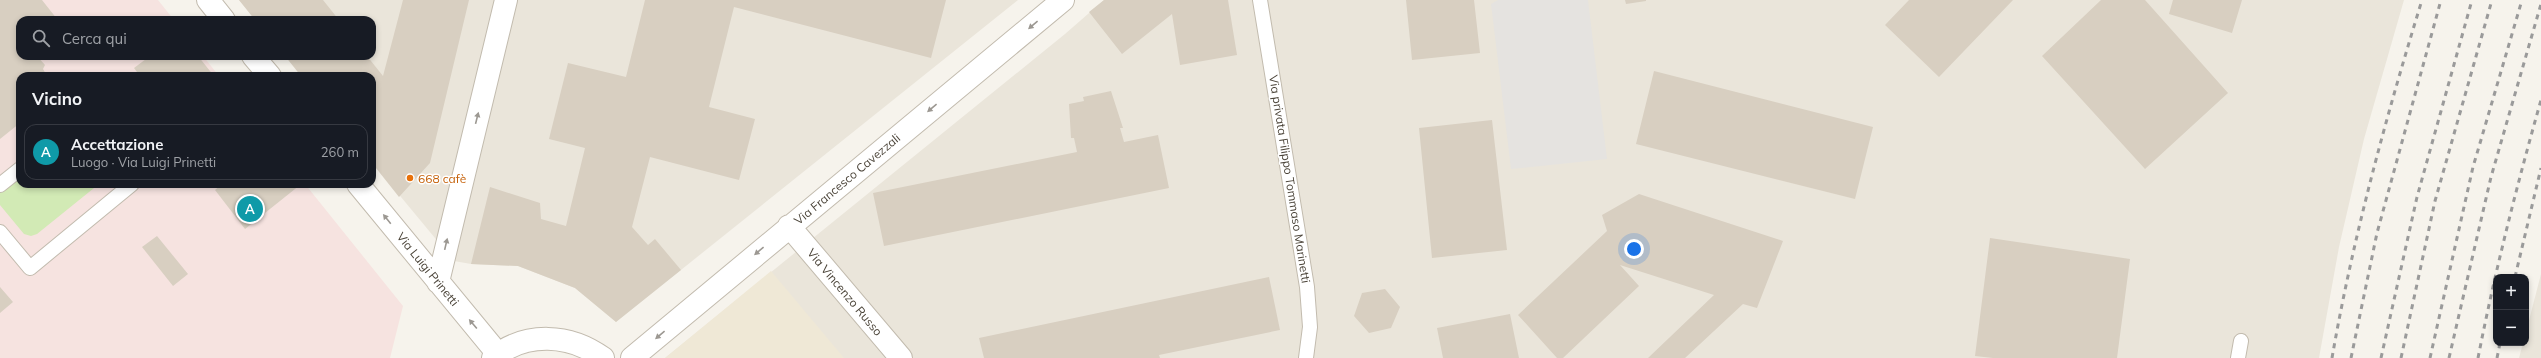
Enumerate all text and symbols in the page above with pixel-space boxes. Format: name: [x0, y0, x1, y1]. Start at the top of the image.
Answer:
search box: [16, 16, 376, 60]
one-way arrow: [1027, 20, 1038, 29]
icon: search: [30, 27, 52, 49]
text: Cerca qui: [62, 29, 127, 48]
street label: Via privata Filippo Tommaso Marinetti: [1266, 74, 1314, 284]
text: Vicino: [32, 88, 82, 109]
one-way arrow: [927, 103, 938, 112]
one-way arrow: [474, 112, 480, 124]
street label: Via Francesco Cavezzali: [791, 130, 903, 228]
text: Accettazione: [71, 135, 163, 154]
text: A: [41, 144, 51, 160]
text: 260 m: [321, 144, 359, 160]
text: Luogo · Via Luigi Prinetti: [71, 154, 216, 170]
place label: 668 cafè: [418, 171, 466, 186]
marker: 668 cafè: [405, 173, 415, 183]
pin: A: [237, 194, 263, 224]
one-way arrow: [383, 214, 392, 225]
street label: Via Luigi Prinetti: [394, 229, 462, 309]
one-way arrow: [444, 238, 450, 251]
your location: [1624, 239, 1644, 259]
street label: Via Vincenzo Russo: [804, 245, 886, 339]
one-way arrow: [754, 247, 765, 256]
map controls: [2493, 274, 2529, 346]
button: +: [2493, 274, 2529, 310]
button: −: [2493, 310, 2529, 346]
one-way arrow: [468, 319, 477, 330]
one-way arrow: [654, 330, 665, 339]

